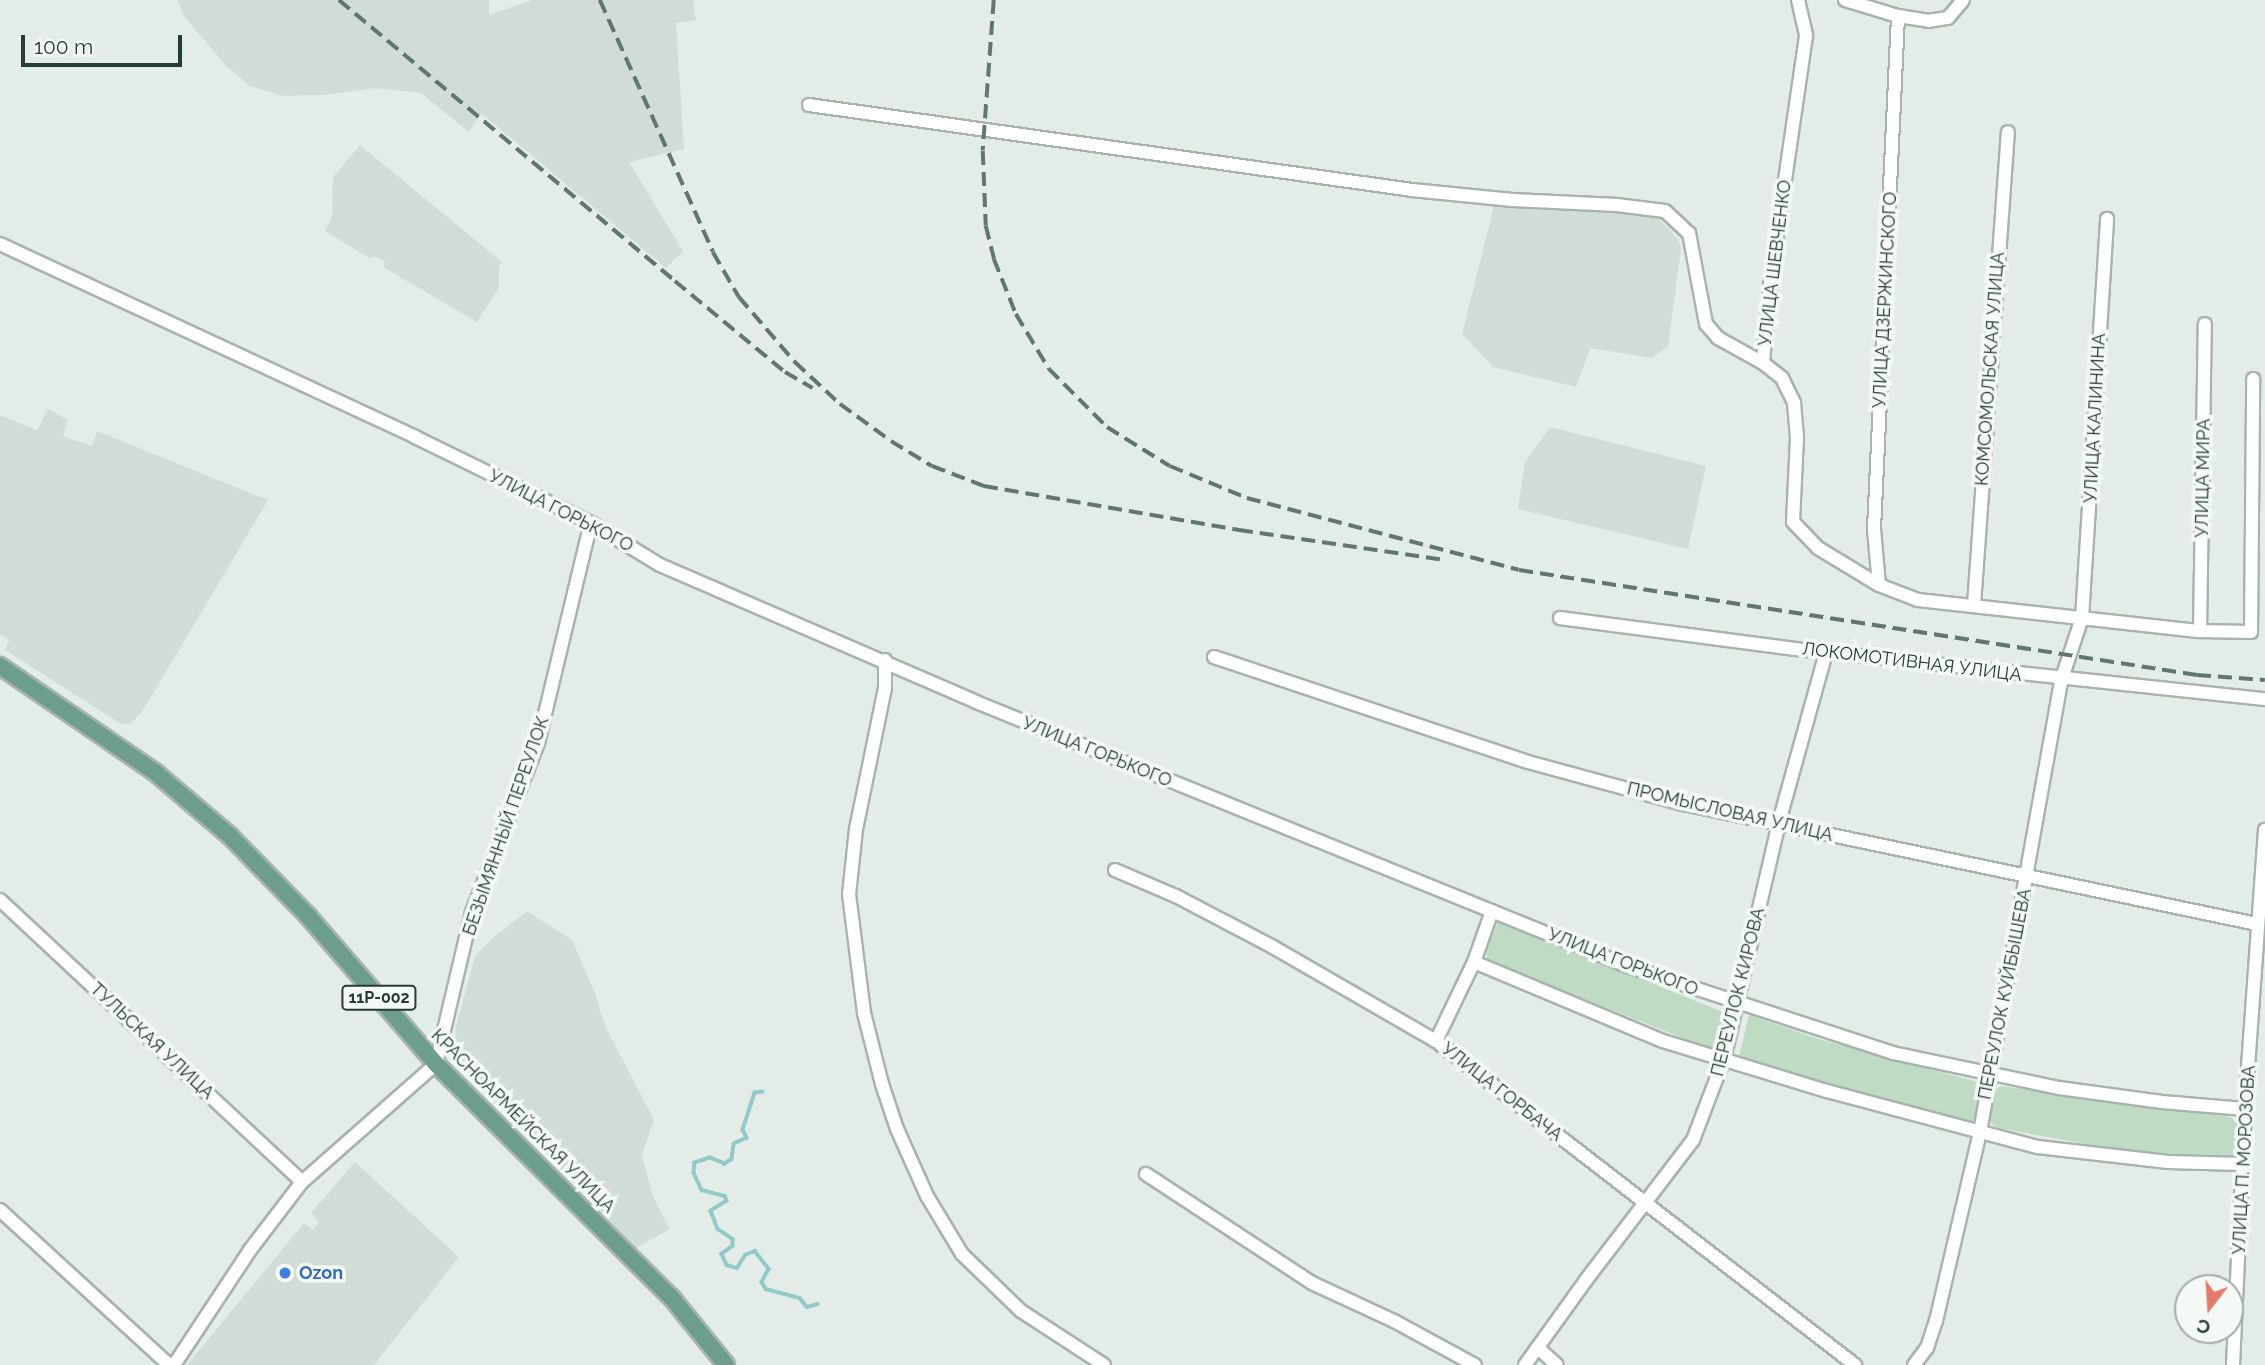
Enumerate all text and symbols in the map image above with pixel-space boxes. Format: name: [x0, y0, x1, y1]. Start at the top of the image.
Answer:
scale bar: [24, 21, 186, 65]
text: 100 m: [34, 34, 93, 59]
street label: УЛИЦА ШЕВЧЕНКО: [1754, 178, 1796, 348]
street label: УЛИЦА ДЗЕРЖИНСКОГО: [1869, 191, 1901, 409]
street label: КОМСОМОЛЬСКАЯ УЛИЦА: [1971, 251, 2009, 487]
street label: УЛИЦА КАЛИНИНА: [2080, 332, 2110, 504]
street label: УЛИЦА МИРА: [2191, 418, 2215, 538]
street label: УЛИЦА ГОРЬКОГО: [485, 465, 637, 557]
street label: ЛОКОМОТИВНАЯ УЛИЦА: [1801, 638, 2023, 686]
street label: УЛИЦА ГОРЬКОГО: [1019, 712, 1175, 792]
street label: БЕЗЫМЯННЫЙ ПЕРЕУЛОК: [458, 714, 554, 938]
street label: ПРОМЫСЛОВАЯ УЛИЦА: [1625, 778, 1835, 846]
street label: ПЕРЕУЛОК КУЙБЫШЕВА: [1974, 886, 2036, 1102]
street label: ПЕРЕУЛОК КИРОВА: [1707, 905, 1769, 1079]
street label: УЛИЦА ГОРЬКОГО: [1545, 923, 1701, 1001]
street label: ТУЛЬСКАЯ УЛИЦА: [86, 978, 218, 1104]
road number: 11Р-002: [340, 986, 418, 1010]
street label: КРАСНОАРМЕЙСКАЯ УЛИЦА: [427, 1025, 619, 1217]
street label: УЛИЦА ГОРБАЧА: [1437, 1038, 1567, 1146]
street label: УЛИЦА П. МОРОЗОВА: [2228, 1065, 2260, 1255]
place label: Ozon: [299, 1262, 343, 1284]
marker: Ozon: [277, 1265, 293, 1281]
north arrow: [2174, 1274, 2244, 1344]
text: С: [2194, 1315, 2213, 1340]

